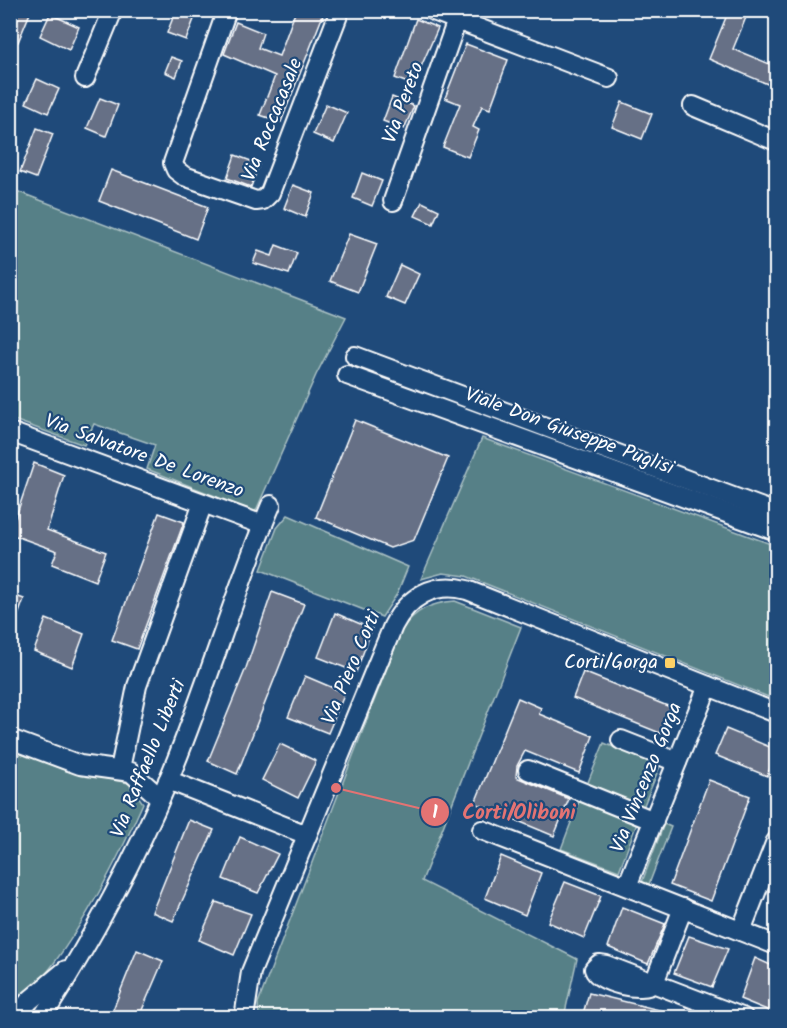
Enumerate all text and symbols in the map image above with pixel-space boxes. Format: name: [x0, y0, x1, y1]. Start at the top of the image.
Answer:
street label: Via Roccacasale: [234, 53, 312, 187]
street label: Via Pereto: [374, 58, 434, 148]
street label: Viale Don Giuseppe Puglisi: [460, 379, 679, 485]
street label: Via Salvatore De Lorenzo: [40, 406, 248, 508]
street label: Via Piero Corti: [314, 605, 391, 730]
place label: Corti/Gorga: [564, 647, 658, 679]
marker: Corti/Gorga: [663, 656, 677, 670]
street label: Via Raffaello Liberti: [103, 674, 196, 843]
street label: Via Vincenzo Gorga: [602, 698, 692, 858]
callout: Corti/Oliboni: [420, 792, 588, 831]
text: Corti/Oliboni: [462, 797, 576, 830]
text: 1: [432, 799, 438, 828]

